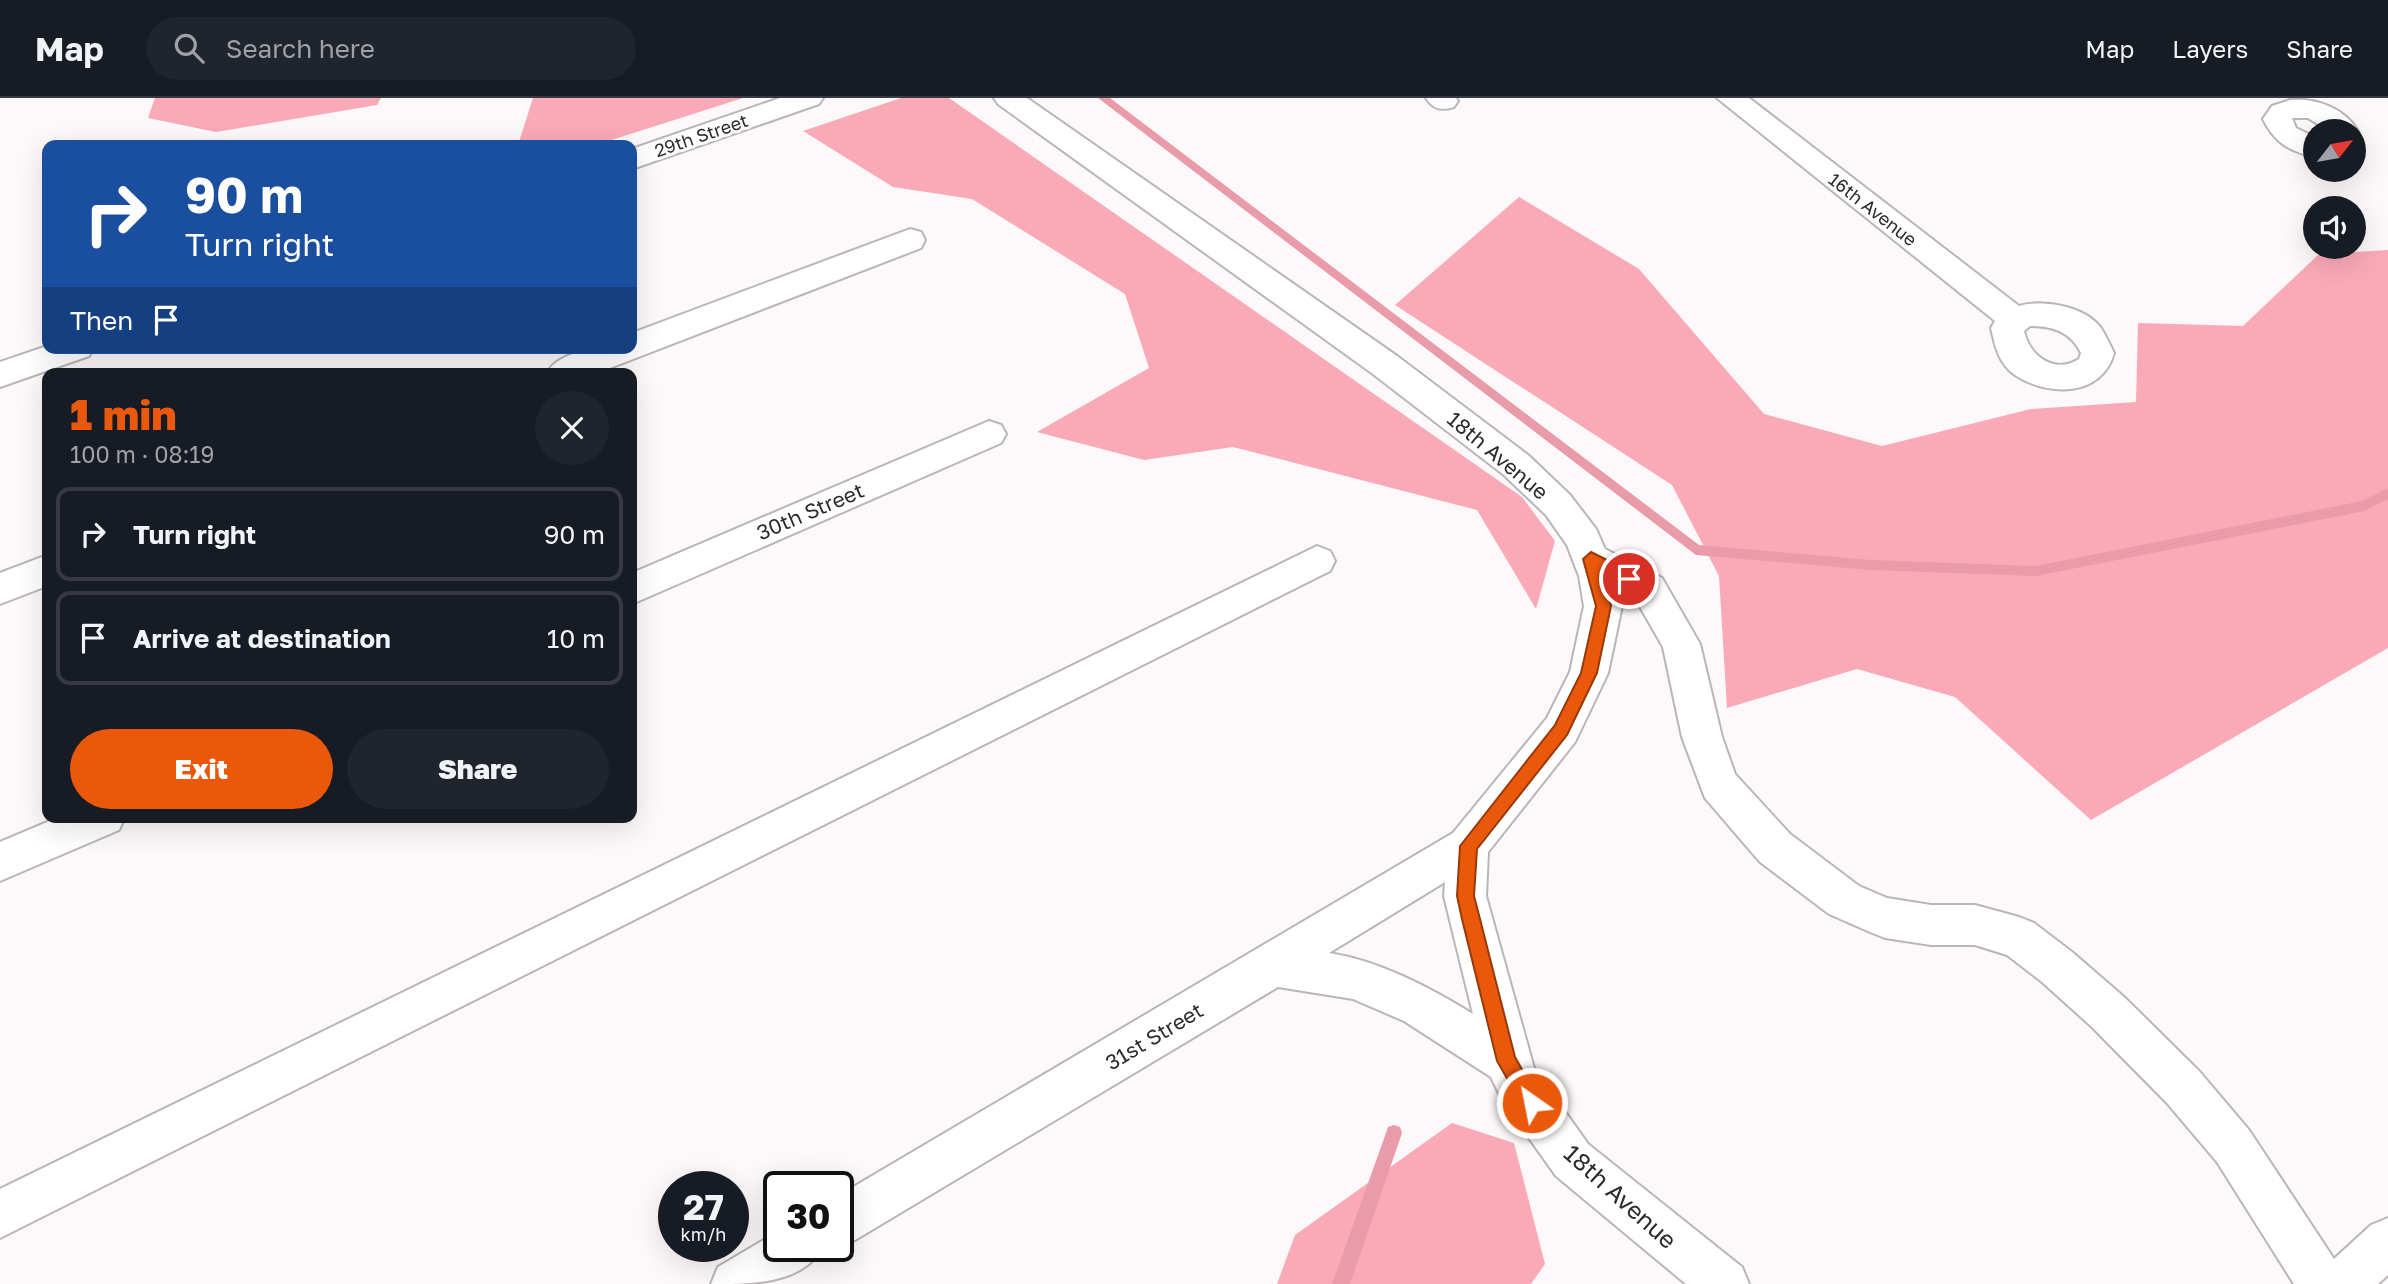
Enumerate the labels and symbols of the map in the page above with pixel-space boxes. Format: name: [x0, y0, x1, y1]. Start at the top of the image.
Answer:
street label: 29th Street: [651, 109, 751, 161]
north arrow: [2303, 119, 2366, 182]
street label: 16th Avenue: [1824, 168, 1922, 250]
street label: 18th Avenue: [1442, 405, 1554, 505]
street label: 30th Street: [752, 477, 868, 545]
pin: [1599, 549, 1659, 609]
street label: 31st Street: [1100, 997, 1208, 1075]
position arrow: [1495, 1066, 1569, 1140]
street label: 18th Avenue: [1559, 1138, 1683, 1254]
speed limit sign: 30: [763, 1171, 854, 1262]

